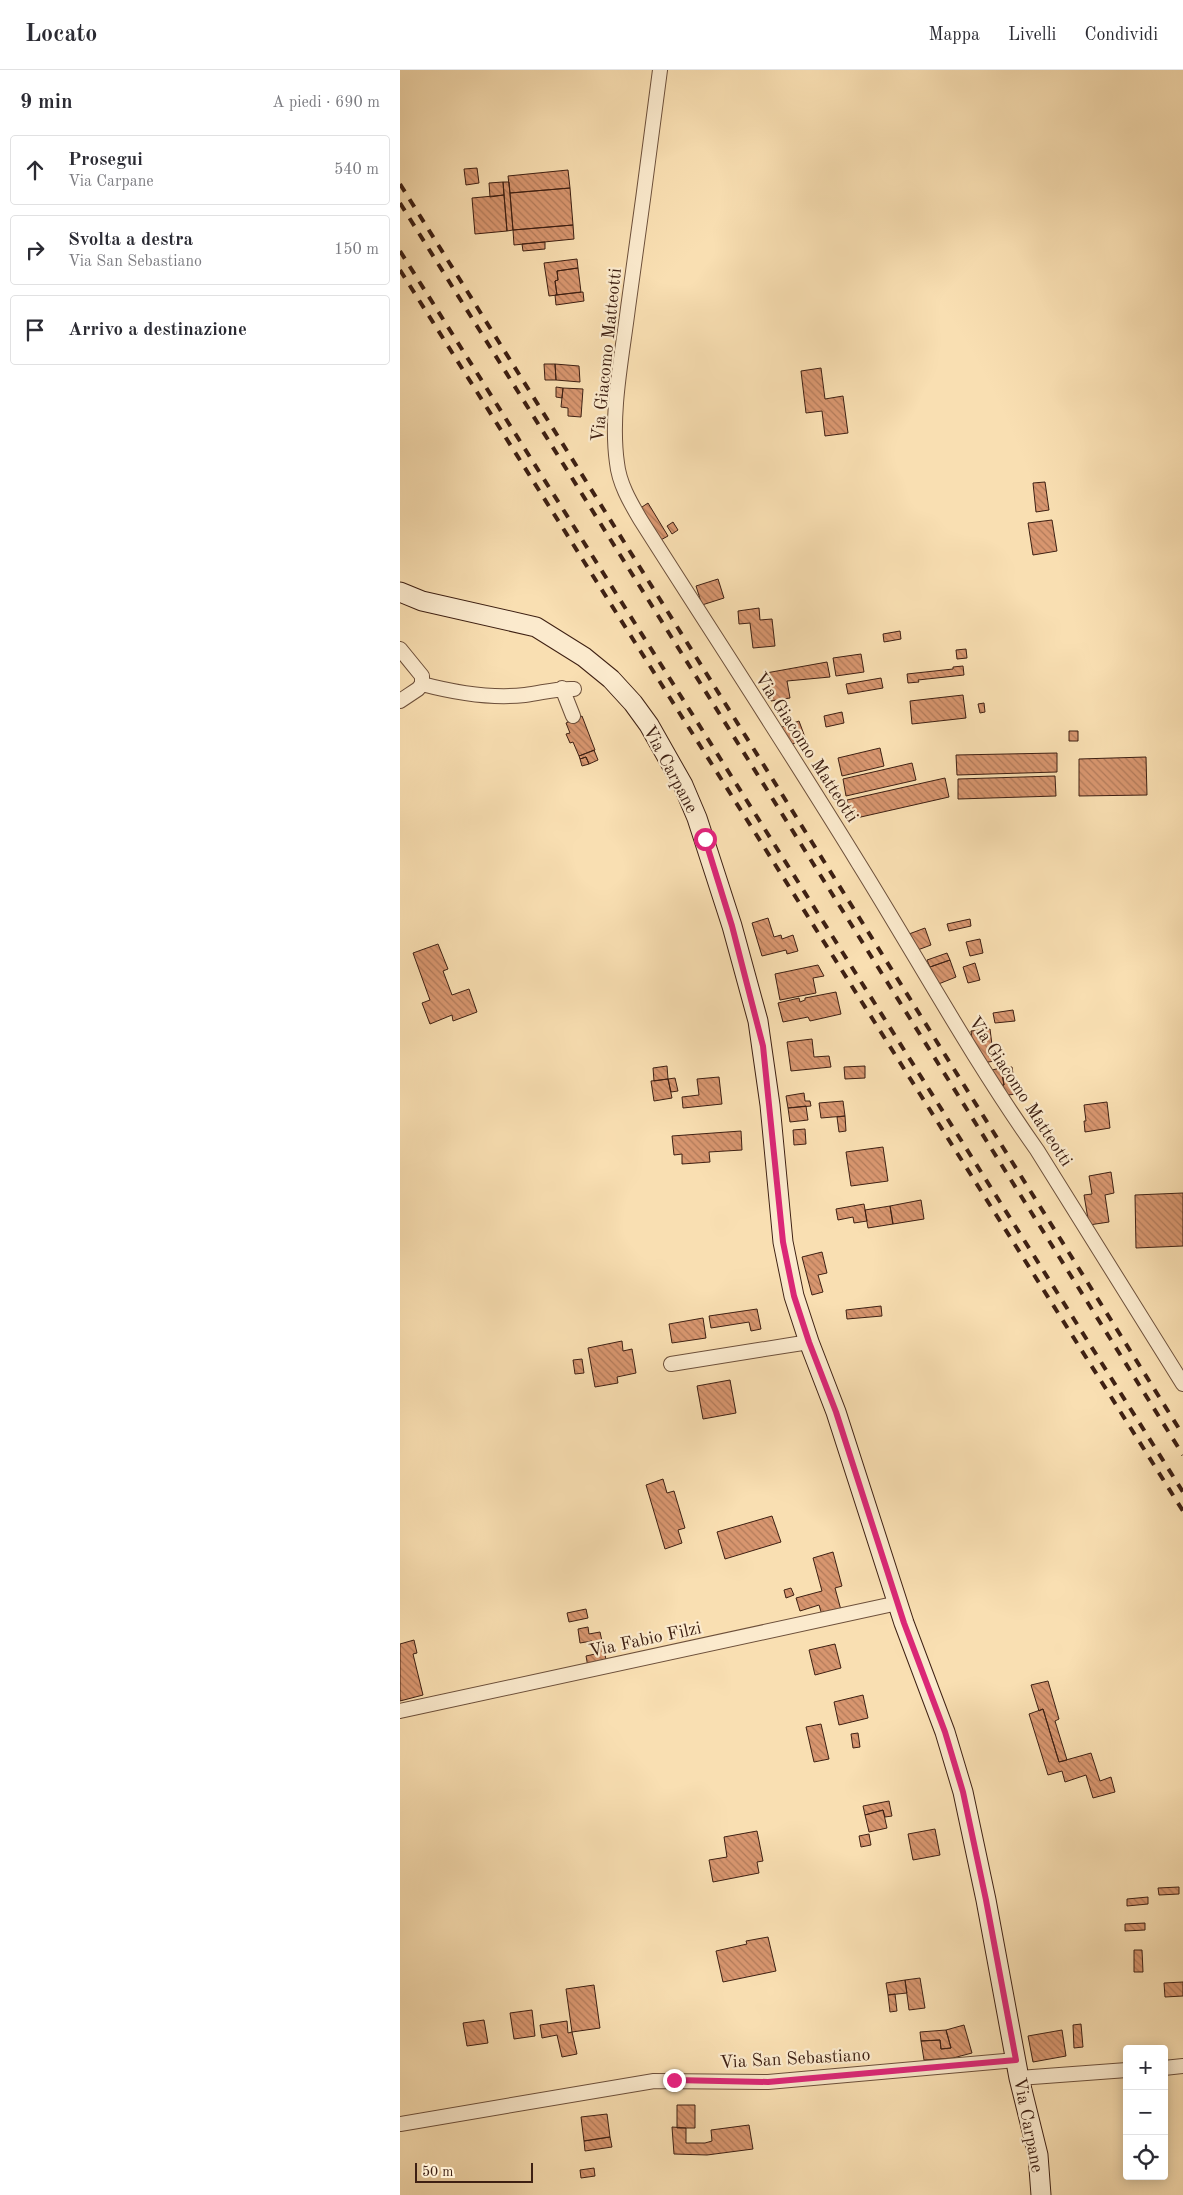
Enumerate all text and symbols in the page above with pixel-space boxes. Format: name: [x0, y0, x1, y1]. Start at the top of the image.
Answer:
text: Locato: [25, 23, 97, 47]
text: Mappa: [928, 26, 980, 44]
text: Livelli: [1008, 26, 1056, 44]
text: Condividi: [1084, 26, 1158, 44]
text: 9 min: [20, 92, 73, 113]
text: A piedi · 690 m: [272, 95, 380, 111]
text: Prosegui: [68, 151, 143, 170]
icon: ahead: [21, 156, 49, 184]
text: 540 m: [334, 162, 379, 178]
text: Via Carpane: [68, 174, 154, 190]
text: Svolta a destra: [68, 231, 193, 250]
icon: right: [21, 236, 49, 264]
text: 150 m: [334, 242, 379, 258]
text: Via San Sebastiano: [68, 254, 202, 270]
street label: Via Giacomo Matteotti: [589, 267, 625, 443]
icon: arrive: [21, 316, 49, 344]
text: Arrivo a destinazione: [68, 321, 247, 340]
street label: Via Giacomo Matteotti: [751, 669, 861, 826]
street label: Via Carpane: [640, 723, 701, 816]
route start: [694, 828, 717, 851]
street label: Via Giacomo Matteotti: [965, 1013, 1075, 1170]
street label: Via Fabio Filzi: [587, 1619, 703, 1661]
map controls: [1123, 2045, 1168, 2180]
button: +: [1123, 2045, 1168, 2090]
street label: Via San Sebastiano: [719, 2046, 871, 2072]
route end: [663, 2069, 686, 2092]
street label: Via Carpane: [1010, 2076, 1046, 2174]
button: −: [1123, 2090, 1168, 2135]
button: locate: [1123, 2135, 1168, 2180]
scale bar: [415, 2160, 532, 2183]
text: 50 m: [422, 2165, 453, 2179]

